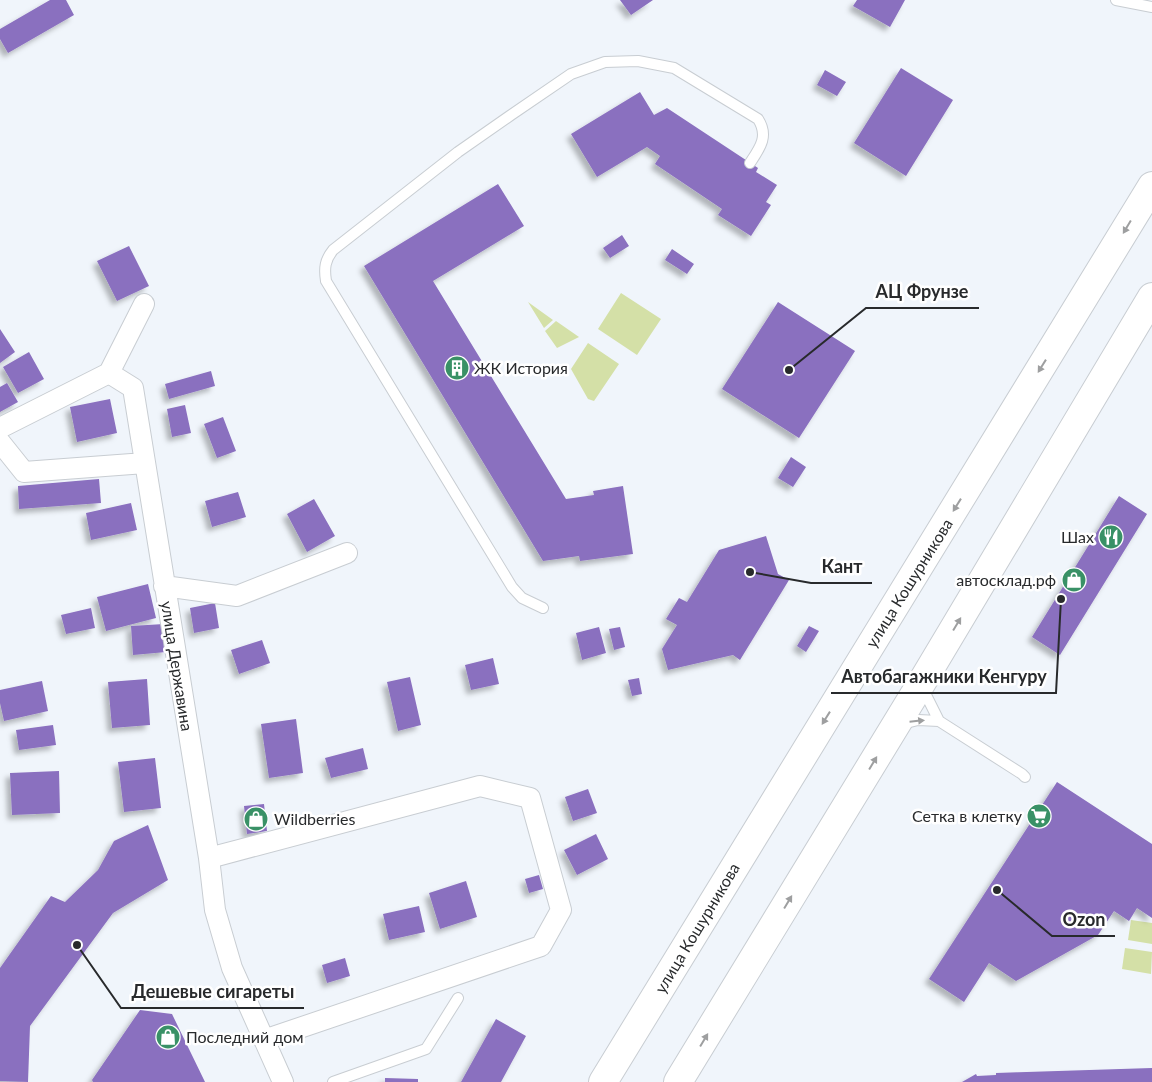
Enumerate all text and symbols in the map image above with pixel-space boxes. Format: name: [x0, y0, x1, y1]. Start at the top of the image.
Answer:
one-way arrow: [1122, 221, 1131, 234]
callout: АЦ Фрунзе: [866, 275, 979, 308]
text: АЦ Фрунзе: [875, 280, 969, 302]
building icon: ЖК История: [444, 355, 470, 381]
place label: ЖК История: [474, 358, 568, 377]
one-way arrow: [1037, 359, 1046, 373]
one-way arrow: [952, 498, 961, 511]
street label: улица Кошурникова: [861, 515, 956, 651]
restaurant icon: Шах: [1098, 524, 1124, 550]
place label: Шах: [1061, 527, 1094, 546]
callout: Кант: [811, 550, 872, 583]
text: Кант: [821, 555, 863, 577]
shop icon: автосклад.рф: [1061, 567, 1087, 593]
place label: автосклад.рф: [956, 570, 1056, 589]
street label: улица Державина: [158, 599, 197, 732]
one-way arrow: [952, 617, 961, 630]
callout: Автобагажники Кенгуру: [831, 660, 1056, 693]
text: Автобагажники Кенгуру: [840, 665, 1047, 687]
one-way arrow: [822, 711, 831, 724]
one-way arrow: [910, 717, 926, 725]
one-way arrow: [868, 756, 877, 769]
supermarket icon: Сетка в клетку: [1026, 803, 1052, 829]
shop icon: Wildberries: [243, 806, 269, 832]
place label: Сетка в клетку: [912, 806, 1023, 825]
place label: Wildberries: [274, 809, 355, 828]
street label: улица Кошурникова: [650, 859, 743, 996]
one-way arrow: [784, 895, 793, 908]
callout: Ozon: [1052, 903, 1115, 936]
text: Ozon: [1063, 908, 1105, 930]
callout: Дешевые сигареты: [121, 975, 304, 1008]
text: Дешевые сигареты: [132, 980, 294, 1002]
shop icon: Последний дом: [155, 1024, 181, 1050]
place label: Последний дом: [186, 1027, 304, 1046]
one-way arrow: [699, 1034, 708, 1047]

